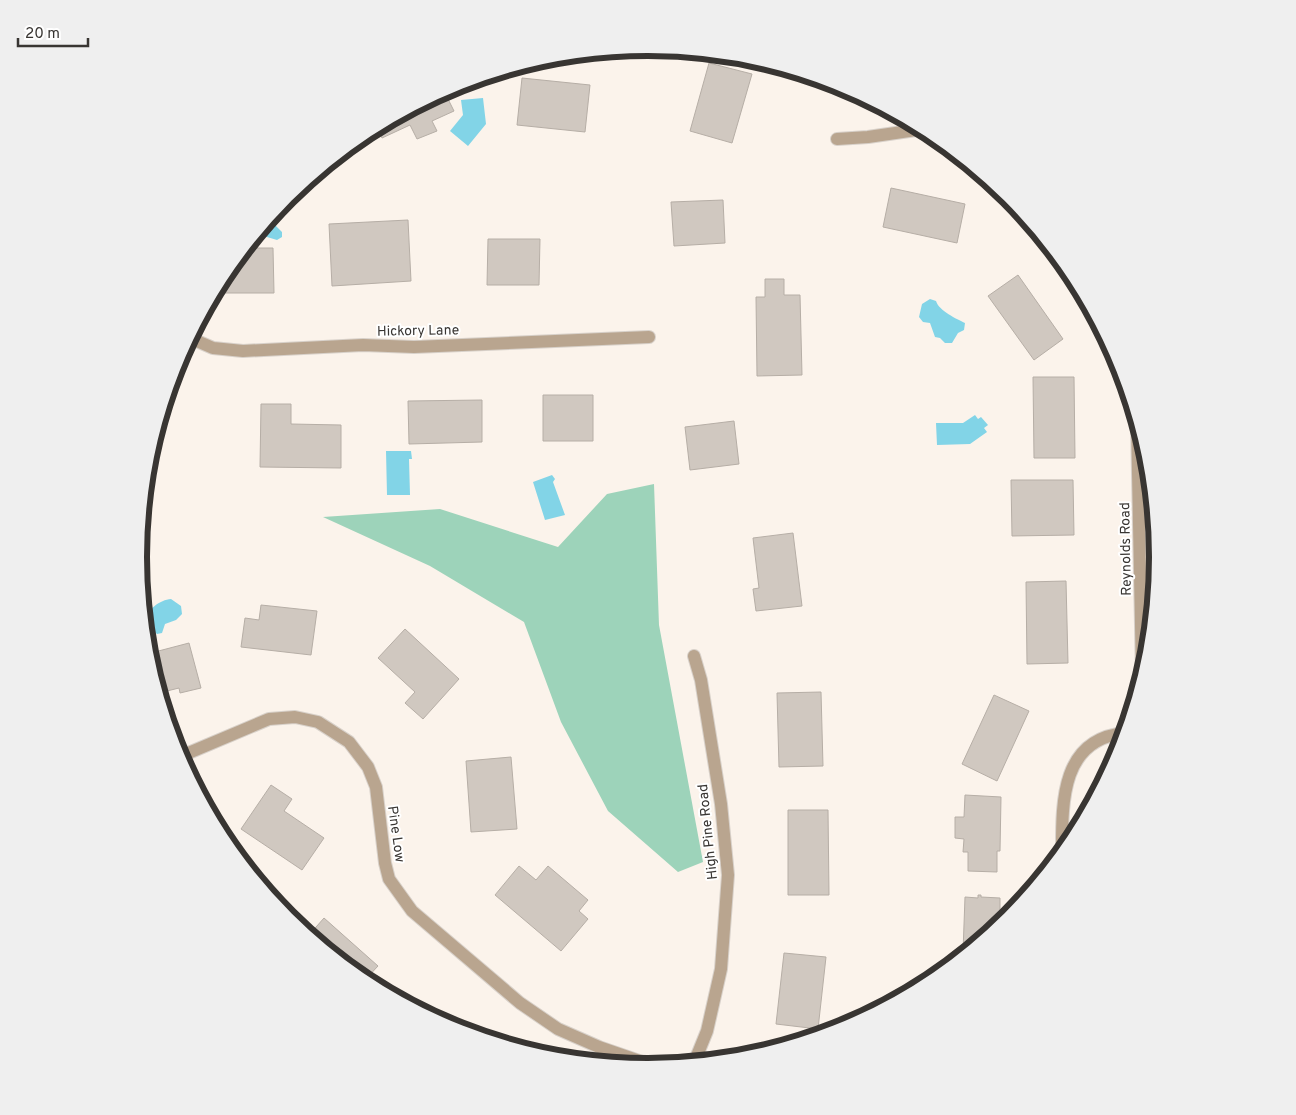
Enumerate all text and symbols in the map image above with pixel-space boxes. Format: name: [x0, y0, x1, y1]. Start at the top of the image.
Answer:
scale bar: [18, 15, 88, 47]
text: 20 m: [25, 25, 60, 44]
street label: Hickory Lane: [377, 322, 459, 341]
street label: Reynolds Road: [1117, 502, 1136, 596]
street label: High Pine Road: [695, 783, 722, 881]
street label: Pine Low: [383, 805, 408, 864]

